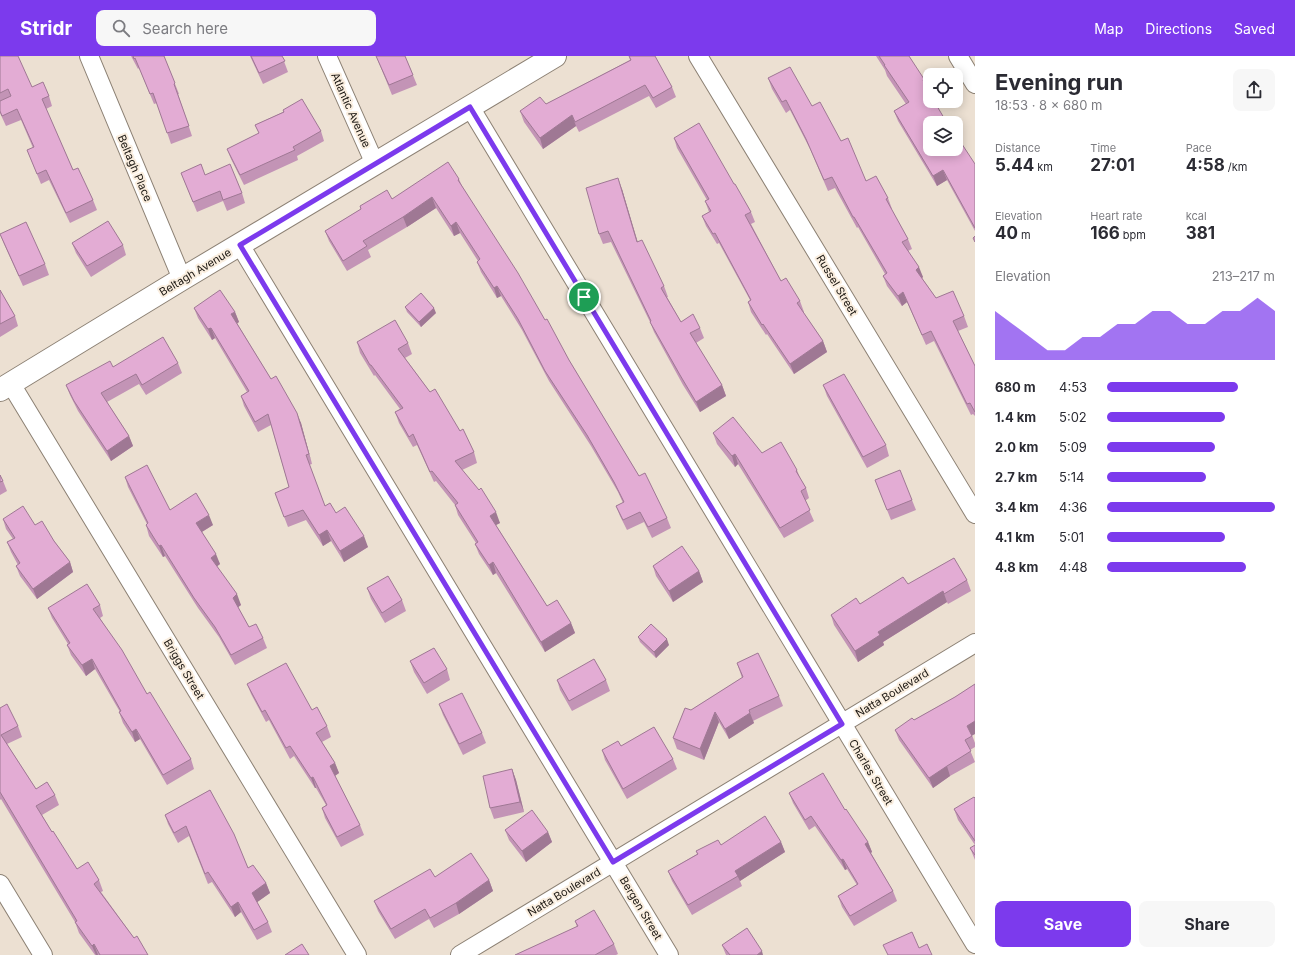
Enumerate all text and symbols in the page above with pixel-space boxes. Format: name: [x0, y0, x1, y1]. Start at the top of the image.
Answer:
search box: [96, 10, 376, 46]
text: Stridr: [20, 17, 72, 40]
icon: search: [110, 17, 132, 39]
text: Search here: [142, 19, 228, 38]
text: Map: [1094, 20, 1123, 37]
text: Directions: [1145, 20, 1212, 37]
text: Saved: [1234, 20, 1275, 37]
map controls: [923, 68, 963, 156]
button: locate: [923, 68, 963, 108]
text: Evening run: [995, 69, 1123, 95]
button: share: [1233, 69, 1275, 111]
street label: Atlantic Avenue: [328, 70, 374, 150]
text: 18:53 · 8 × 680 m: [995, 97, 1102, 113]
button: layers: [923, 116, 963, 156]
street label: Beltagh Place: [115, 133, 155, 203]
text: Distance: [995, 141, 1040, 155]
text: Time: [1090, 141, 1116, 155]
text: Pace: [1186, 141, 1212, 155]
text: 5.44: [995, 155, 1034, 175]
text: 27:01: [1090, 155, 1135, 175]
text: 4:58: [1186, 155, 1225, 175]
text: km: [1034, 160, 1053, 174]
text: /km: [1225, 160, 1248, 174]
text: Elevation: [995, 209, 1042, 223]
text: Heart rate: [1090, 209, 1142, 223]
text: kcal: [1186, 209, 1207, 223]
text: 40: [995, 223, 1018, 243]
text: 166: [1090, 223, 1120, 243]
text: 381: [1186, 223, 1215, 243]
text: m: [1018, 228, 1031, 242]
text: bpm: [1120, 228, 1146, 242]
street label: Beltagh Avenue: [157, 245, 233, 299]
street label: Russel Street: [813, 252, 861, 318]
text: Elevation: [995, 268, 1051, 284]
text: 213–217 m: [1212, 268, 1275, 284]
pin: [567, 280, 601, 314]
icon: arrive: [573, 286, 595, 308]
text: 680 m: [995, 379, 1036, 395]
text: 4:53: [1059, 379, 1087, 395]
text: 1.4 km: [995, 409, 1036, 425]
text: 5:02: [1059, 409, 1087, 425]
text: 2.0 km: [995, 439, 1038, 455]
text: 5:09: [1059, 439, 1087, 455]
text: 2.7 km: [995, 469, 1037, 485]
text: 5:14: [1059, 469, 1084, 485]
text: 3.4 km: [995, 499, 1039, 515]
text: 4:36: [1059, 499, 1087, 515]
text: 4.1 km: [995, 529, 1035, 545]
text: 5:01: [1059, 529, 1084, 545]
text: 4.8 km: [995, 559, 1038, 575]
text: 4:48: [1059, 559, 1088, 575]
street label: Briggs Street: [161, 636, 208, 702]
street label: Natta Boulevard: [853, 666, 931, 720]
street label: Charles Street: [846, 737, 896, 808]
street label: Natta Boulevard: [525, 865, 603, 919]
street label: Bergen Street: [617, 874, 666, 943]
button: Save: [995, 901, 1131, 947]
button: Share: [1139, 901, 1275, 947]

